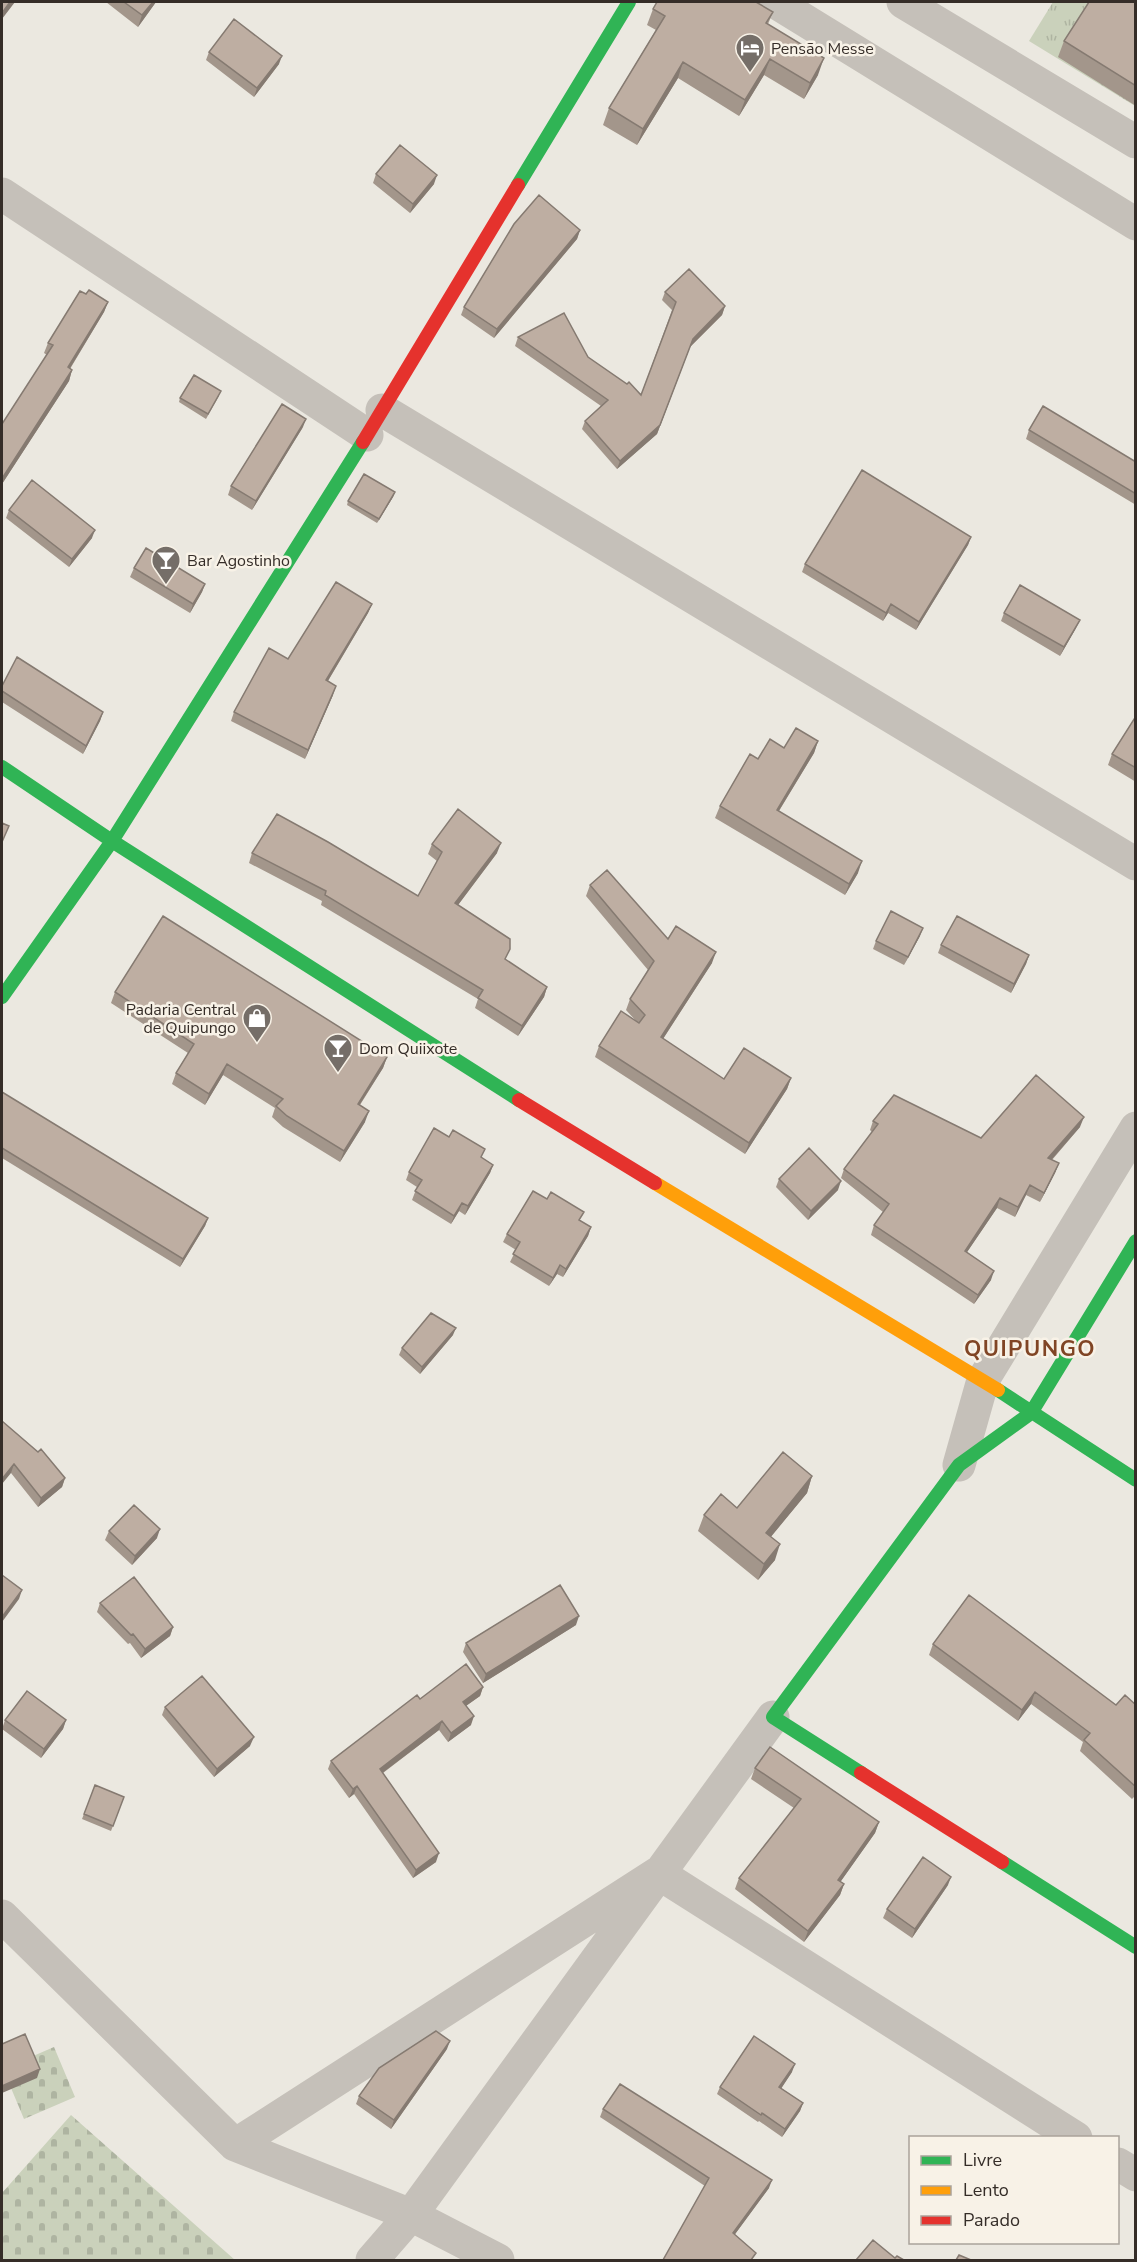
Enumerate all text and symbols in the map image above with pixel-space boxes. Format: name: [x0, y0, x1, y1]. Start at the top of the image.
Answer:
hotel icon: Pensão Messe: [734, 32, 766, 74]
place label: Pensão Messe: [771, 38, 874, 60]
bar icon: Bar Agostinho: [150, 544, 182, 586]
place label: Bar Agostinho: [187, 550, 290, 572]
place label: Padaria Central de Quipungo: [126, 999, 236, 1039]
shop icon: Padaria Central de Quipungo: [241, 1002, 273, 1044]
bar icon: Dom Quiixote: [322, 1032, 354, 1074]
place label: Dom Quiixote: [359, 1038, 457, 1060]
district label: QUIPUNGO: [964, 1334, 1096, 1364]
legend: [909, 2136, 1119, 2244]
text: Livre: [963, 2148, 1002, 2172]
text: Lento: [963, 2178, 1009, 2202]
text: Parado: [963, 2208, 1020, 2232]

